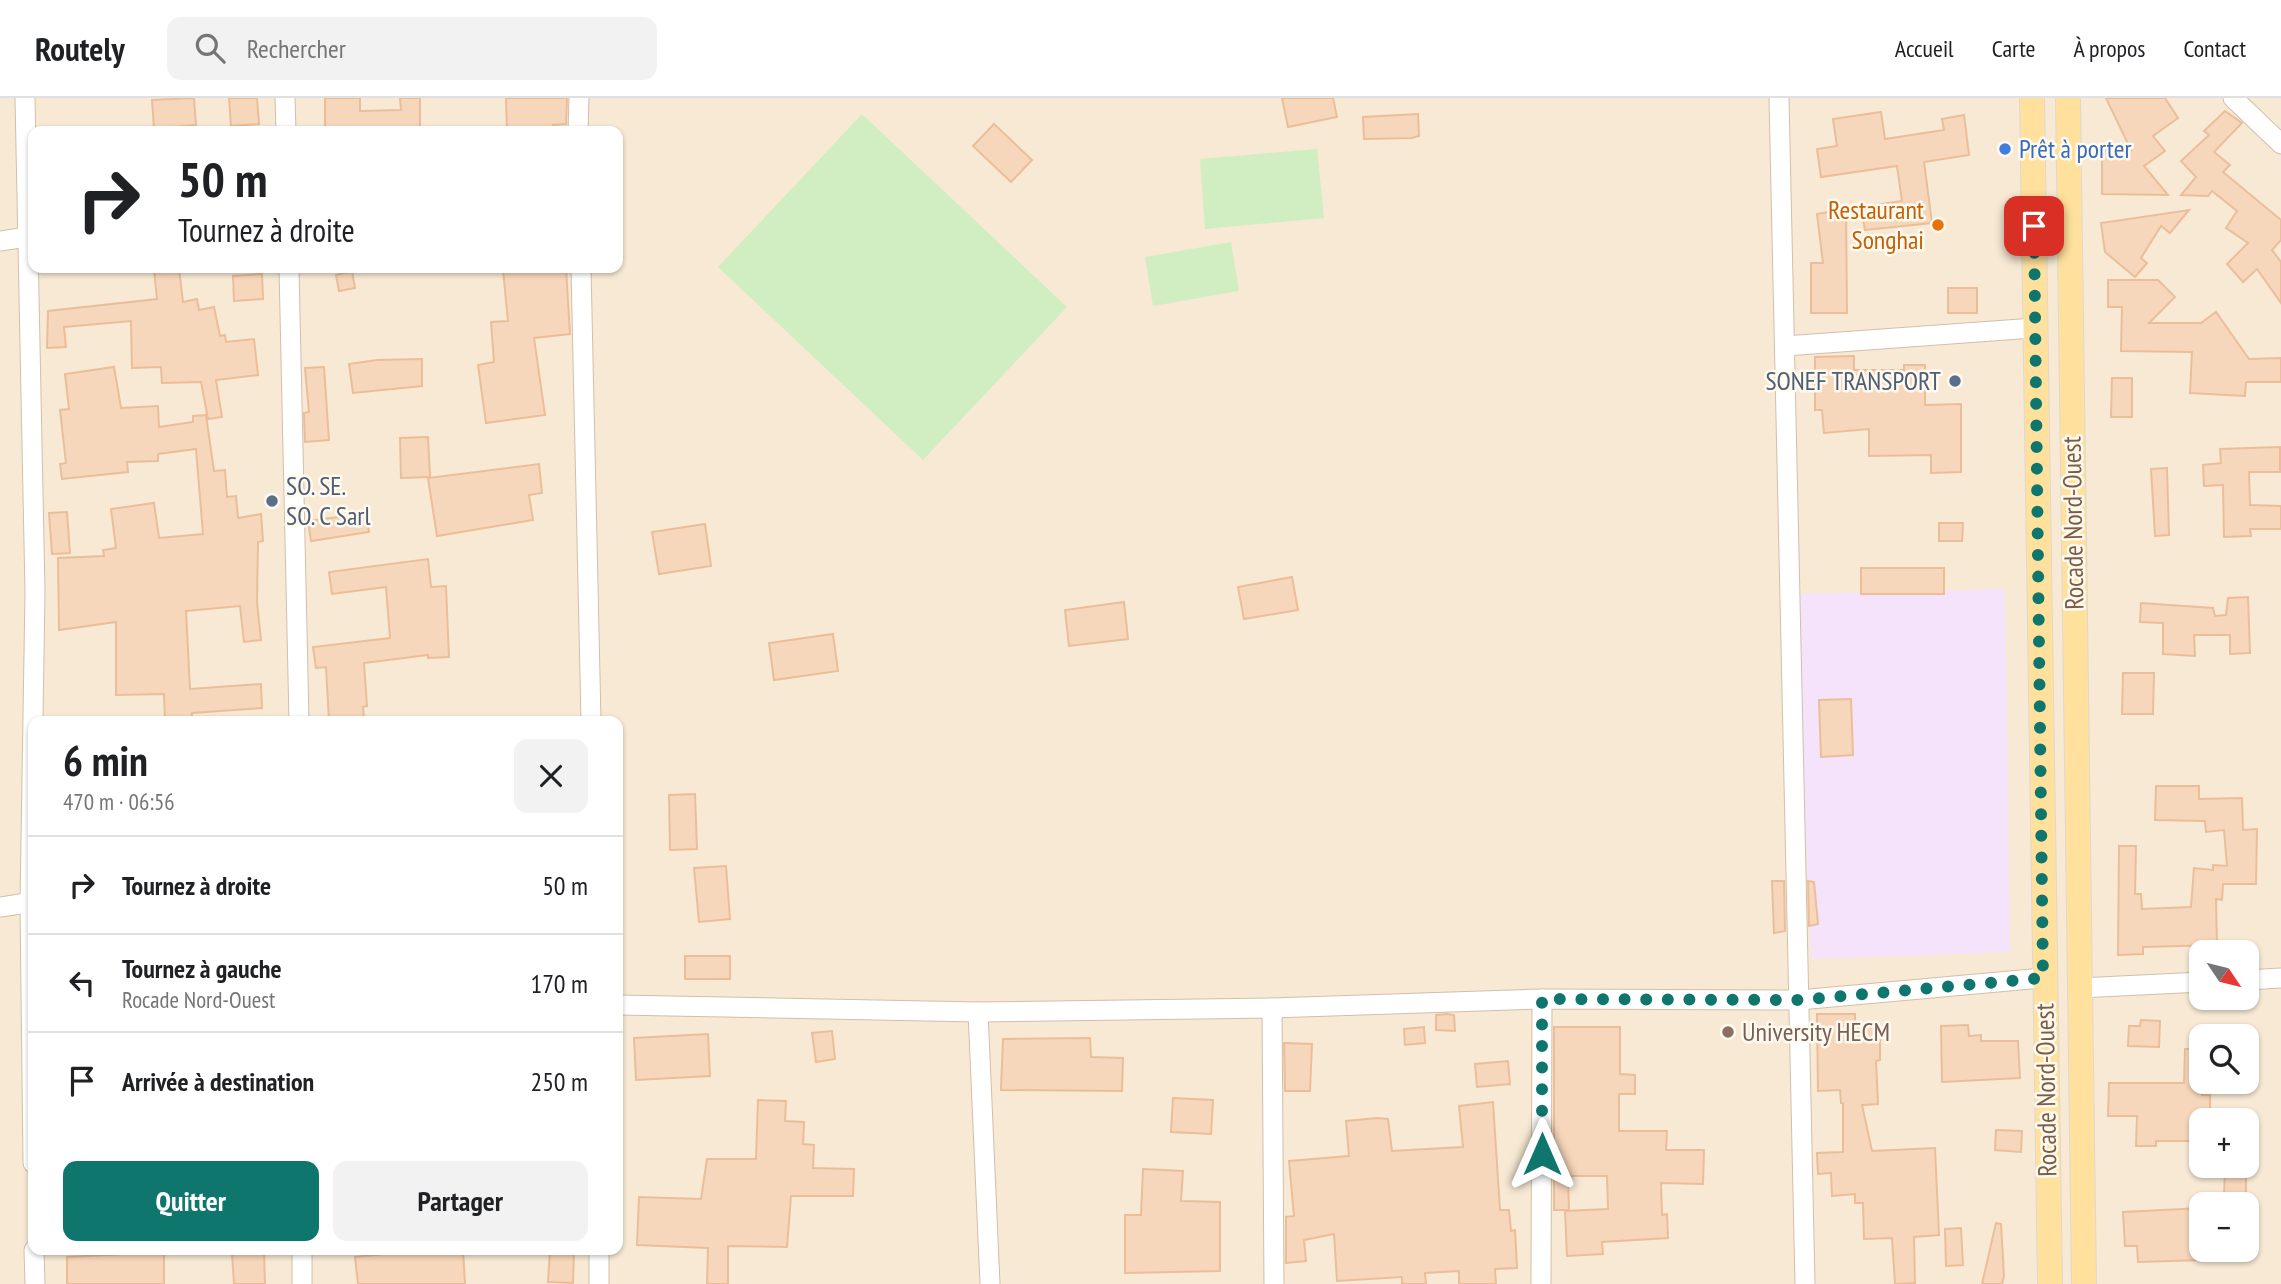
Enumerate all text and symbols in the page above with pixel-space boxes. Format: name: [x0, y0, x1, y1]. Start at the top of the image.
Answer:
search box: [167, 17, 657, 80]
text: Routely: [35, 27, 125, 70]
icon: search: [191, 29, 229, 67]
text: Rechercher: [247, 32, 346, 65]
text: Accueil: [1895, 33, 1954, 64]
text: Carte: [1992, 33, 2035, 64]
text: À propos: [2073, 33, 2145, 64]
text: Contact: [2183, 33, 2246, 64]
place label: Prêt à porter: [2019, 132, 2132, 165]
marker: Prêt à porter: [1997, 141, 2013, 157]
text: 50 m: [178, 147, 267, 211]
icon: right: [63, 154, 154, 245]
place label: Restaurant Songhai: [1828, 193, 1924, 256]
pin: [2004, 196, 2064, 256]
icon: arrive: [2015, 207, 2053, 245]
text: Tournez à droite: [178, 209, 355, 251]
marker: Restaurant Songhai: [1930, 217, 1946, 233]
place label: SONEF TRANSPORT: [1765, 364, 1941, 397]
marker: SONEF TRANSPORT: [1947, 373, 1963, 389]
street label: Rocade Nord-Ouest: [2054, 436, 2091, 610]
place label: SO. SE. SO. C Sarl: [286, 469, 371, 532]
marker: SO. SE. SO. C Sarl: [264, 493, 280, 509]
text: 6 min: [63, 733, 148, 788]
button: close: [514, 739, 588, 813]
text: 470 m · 06:56: [63, 787, 175, 816]
icon: right: [63, 866, 101, 904]
text: Tournez à droite: [122, 869, 271, 902]
text: 50 m: [542, 869, 588, 902]
north arrow: [2189, 940, 2259, 1010]
map controls: [2189, 940, 2259, 1262]
text: Tournez à gauche: [122, 952, 282, 985]
icon: left: [63, 964, 101, 1002]
text: 170 m: [530, 967, 588, 1000]
text: Rocade Nord-Ouest: [122, 985, 275, 1014]
street label: Rocade Nord-Ouest: [2027, 1003, 2064, 1177]
place label: University HECM: [1742, 1015, 1890, 1048]
marker: University HECM: [1720, 1024, 1736, 1040]
button: search: [2189, 1024, 2259, 1094]
icon: arrive: [63, 1062, 101, 1100]
text: Arrivée à destination: [122, 1065, 314, 1098]
text: 250 m: [530, 1065, 588, 1098]
button: +: [2189, 1108, 2259, 1178]
position arrow: [1505, 1117, 1579, 1191]
button: Quitter: [63, 1161, 319, 1241]
button: Partager: [333, 1161, 588, 1241]
button: −: [2189, 1192, 2259, 1262]

